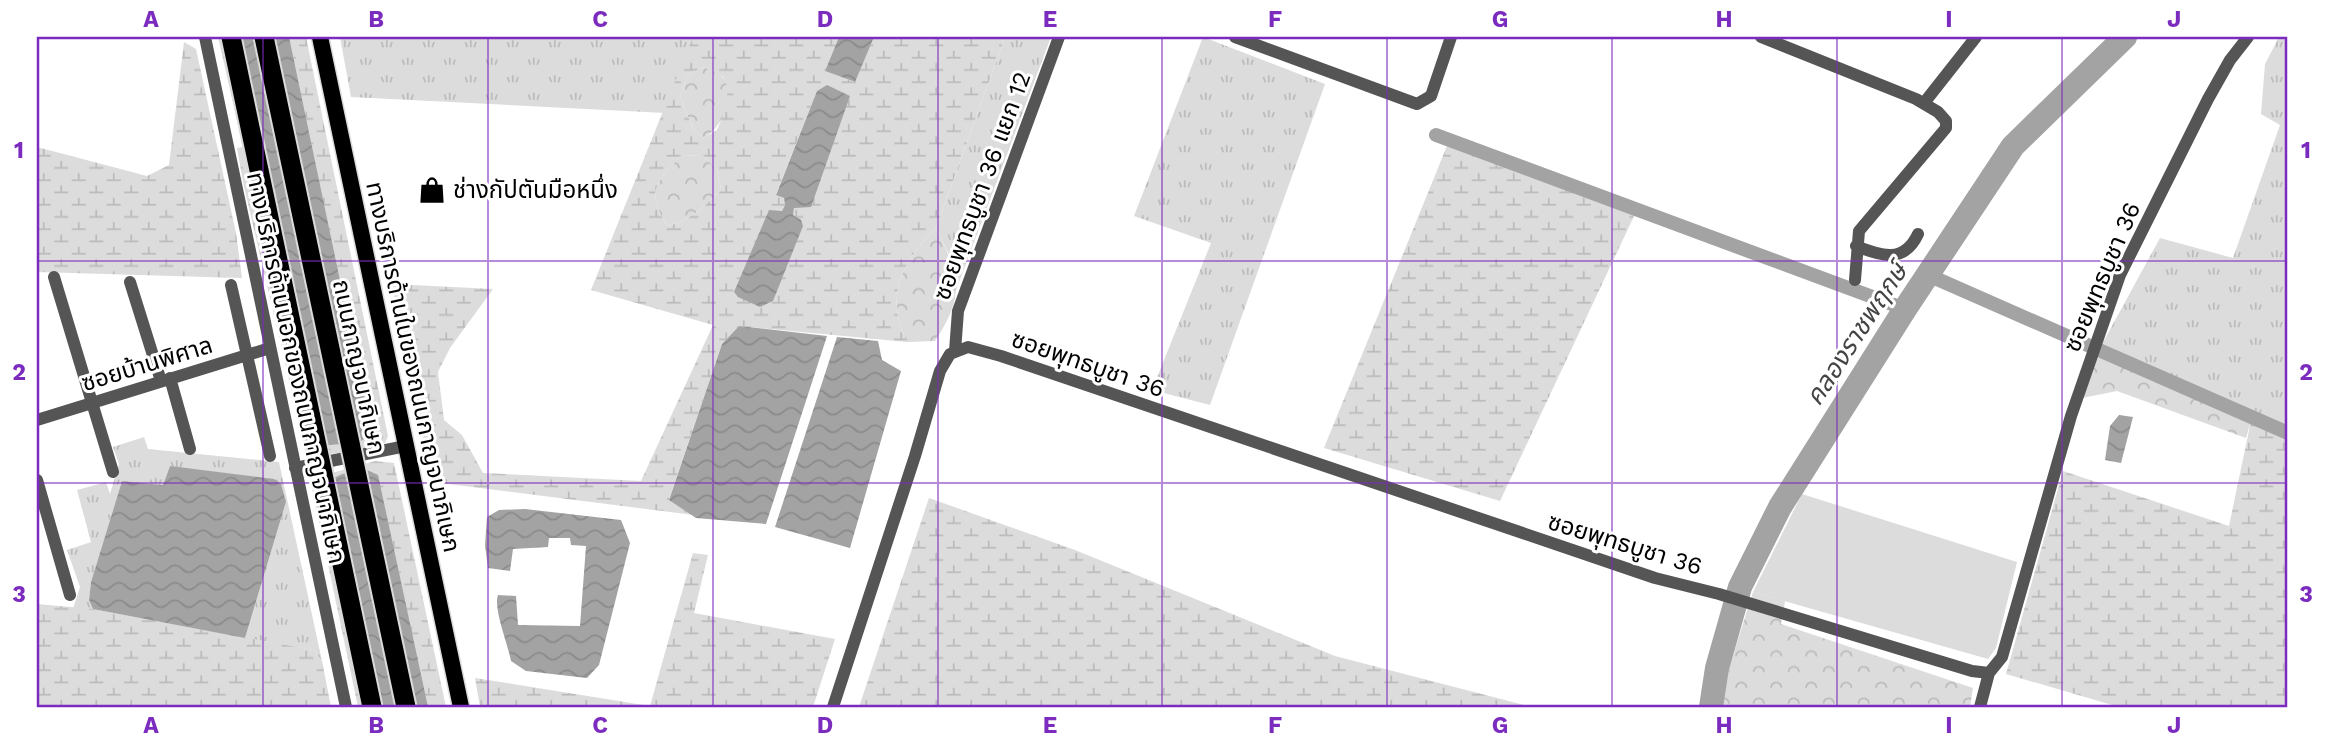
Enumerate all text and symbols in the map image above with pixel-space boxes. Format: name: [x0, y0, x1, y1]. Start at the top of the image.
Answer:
text: A: [143, 6, 159, 33]
text: B: [368, 6, 384, 33]
text: C: [592, 6, 608, 33]
text: D: [817, 6, 833, 33]
text: E: [1043, 6, 1057, 33]
text: F: [1268, 6, 1282, 33]
text: G: [1492, 6, 1508, 33]
text: H: [1715, 6, 1733, 33]
text: I: [1945, 6, 1953, 33]
text: J: [2167, 6, 2181, 33]
street label: ซอยพุทธบูชา 36 แยก 12: [928, 68, 1037, 304]
text: 1: [14, 137, 24, 164]
text: 1: [2301, 137, 2311, 164]
street label: ทางบริการด้านนอกของถนนกาญจนาภิเษก: [241, 170, 351, 566]
place label: ช่างกัปตันมือหนึ่ง: [453, 173, 618, 204]
shop icon: ช่างกัปตันมือหนึ่ง: [417, 175, 447, 205]
street label: ทางบริการด้านในของถนนกาญจนาภิเษก: [360, 179, 466, 555]
street label: ซอยพุทธบูชา 36: [2058, 198, 2147, 356]
water label: คลองราชพฤกษ์: [1799, 254, 1916, 411]
street label: ถนนกาญจนาภิเษก: [327, 277, 391, 457]
street label: ซอยพุทธบูชา 36: [1008, 325, 1168, 404]
street label: ซอยบ้านพิศาล: [78, 331, 216, 397]
text: 2: [12, 359, 26, 386]
text: 2: [2299, 359, 2313, 386]
street label: ซอยพุทธบูชา 36: [1544, 507, 1706, 582]
text: 3: [12, 581, 26, 608]
text: 3: [2299, 581, 2313, 608]
text: A: [143, 712, 159, 739]
text: B: [368, 712, 384, 739]
text: C: [592, 712, 608, 739]
text: D: [817, 712, 833, 739]
text: E: [1043, 712, 1057, 739]
text: F: [1268, 712, 1282, 739]
text: G: [1492, 712, 1508, 739]
text: H: [1715, 712, 1733, 739]
text: I: [1945, 712, 1953, 739]
text: J: [2167, 712, 2181, 739]

